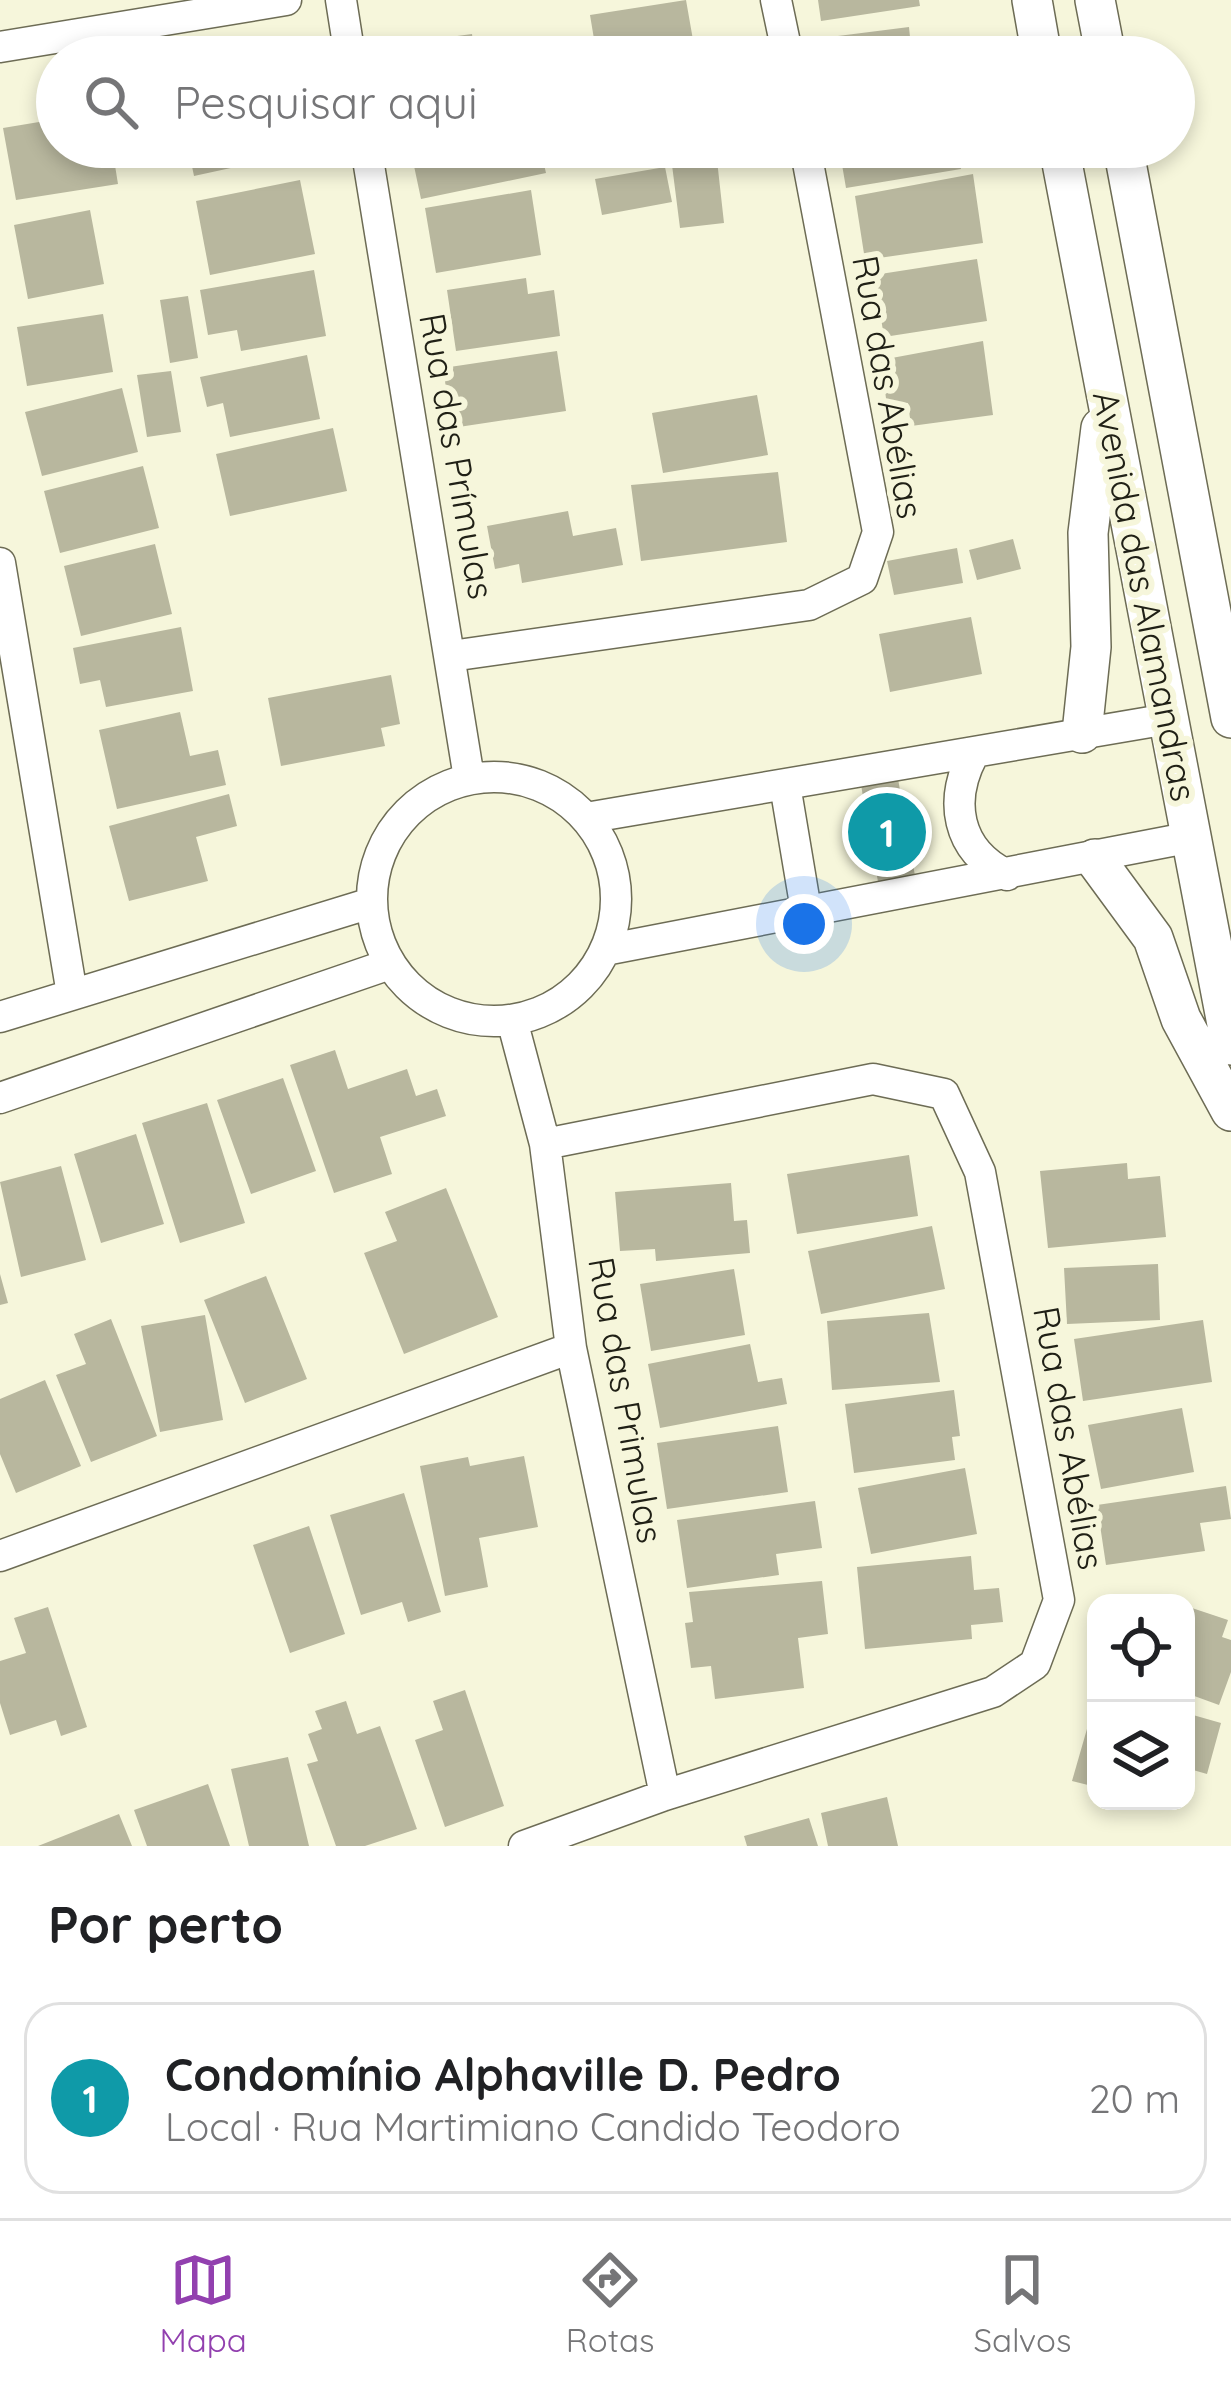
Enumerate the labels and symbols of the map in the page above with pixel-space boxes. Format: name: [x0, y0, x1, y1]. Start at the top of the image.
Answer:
street label: Rua das Abélias: [843, 252, 934, 522]
street label: Rua das Prímulas: [410, 309, 505, 602]
street label: Avenida das Alamandras: [1084, 387, 1207, 805]
pin: 1: [848, 787, 926, 877]
your location: [774, 894, 834, 954]
street label: Rua das Primulas: [579, 1253, 674, 1546]
street label: Rua das Abélias: [1024, 1303, 1115, 1573]

